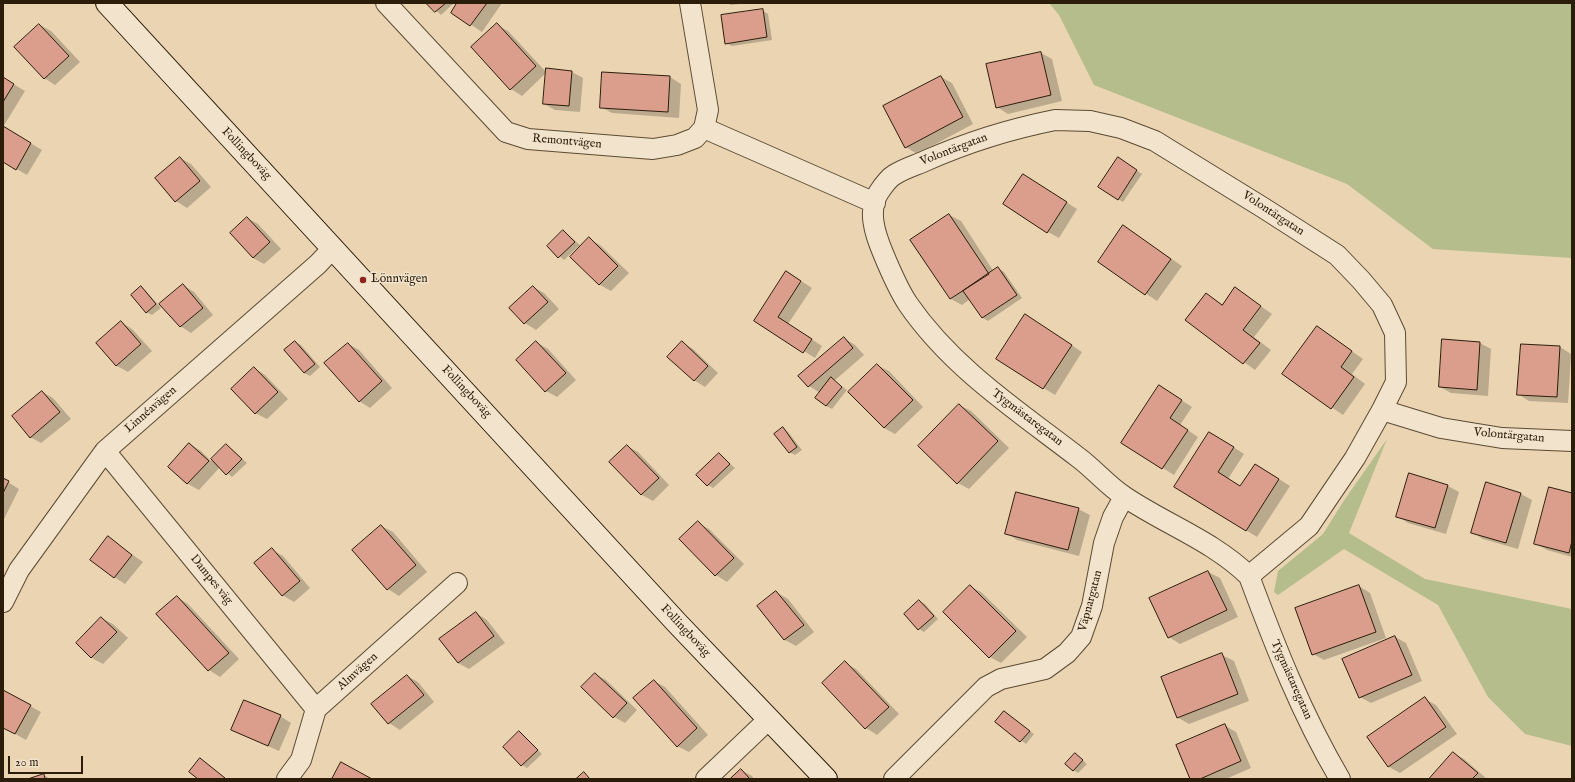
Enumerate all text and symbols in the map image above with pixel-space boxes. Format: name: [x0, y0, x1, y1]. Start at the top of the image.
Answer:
street label: Follingboväg: [218, 125, 274, 183]
street label: Volontärgatan: [918, 131, 990, 169]
street label: Remontvägen: [532, 132, 602, 152]
street label: Volontärgatan: [1239, 189, 1307, 239]
place label: Lönnvägen: [371, 273, 428, 287]
marker: Lönnvägen: [358, 275, 368, 285]
street label: Follingboväg: [438, 363, 494, 421]
street label: Linnéavägen: [122, 384, 180, 436]
street label: Tygmästaregatan: [988, 386, 1066, 450]
street label: Volontärgatan: [1473, 426, 1545, 446]
street label: Dampes väg: [187, 552, 235, 608]
street label: Väpnargatan: [1076, 569, 1106, 633]
street label: Follingboväg: [657, 602, 713, 660]
street label: Tygmästaregatan: [1267, 638, 1315, 722]
street label: Almvägen: [335, 650, 381, 694]
scale bar: [10, 748, 85, 774]
text: 20 m: [15, 755, 38, 770]

